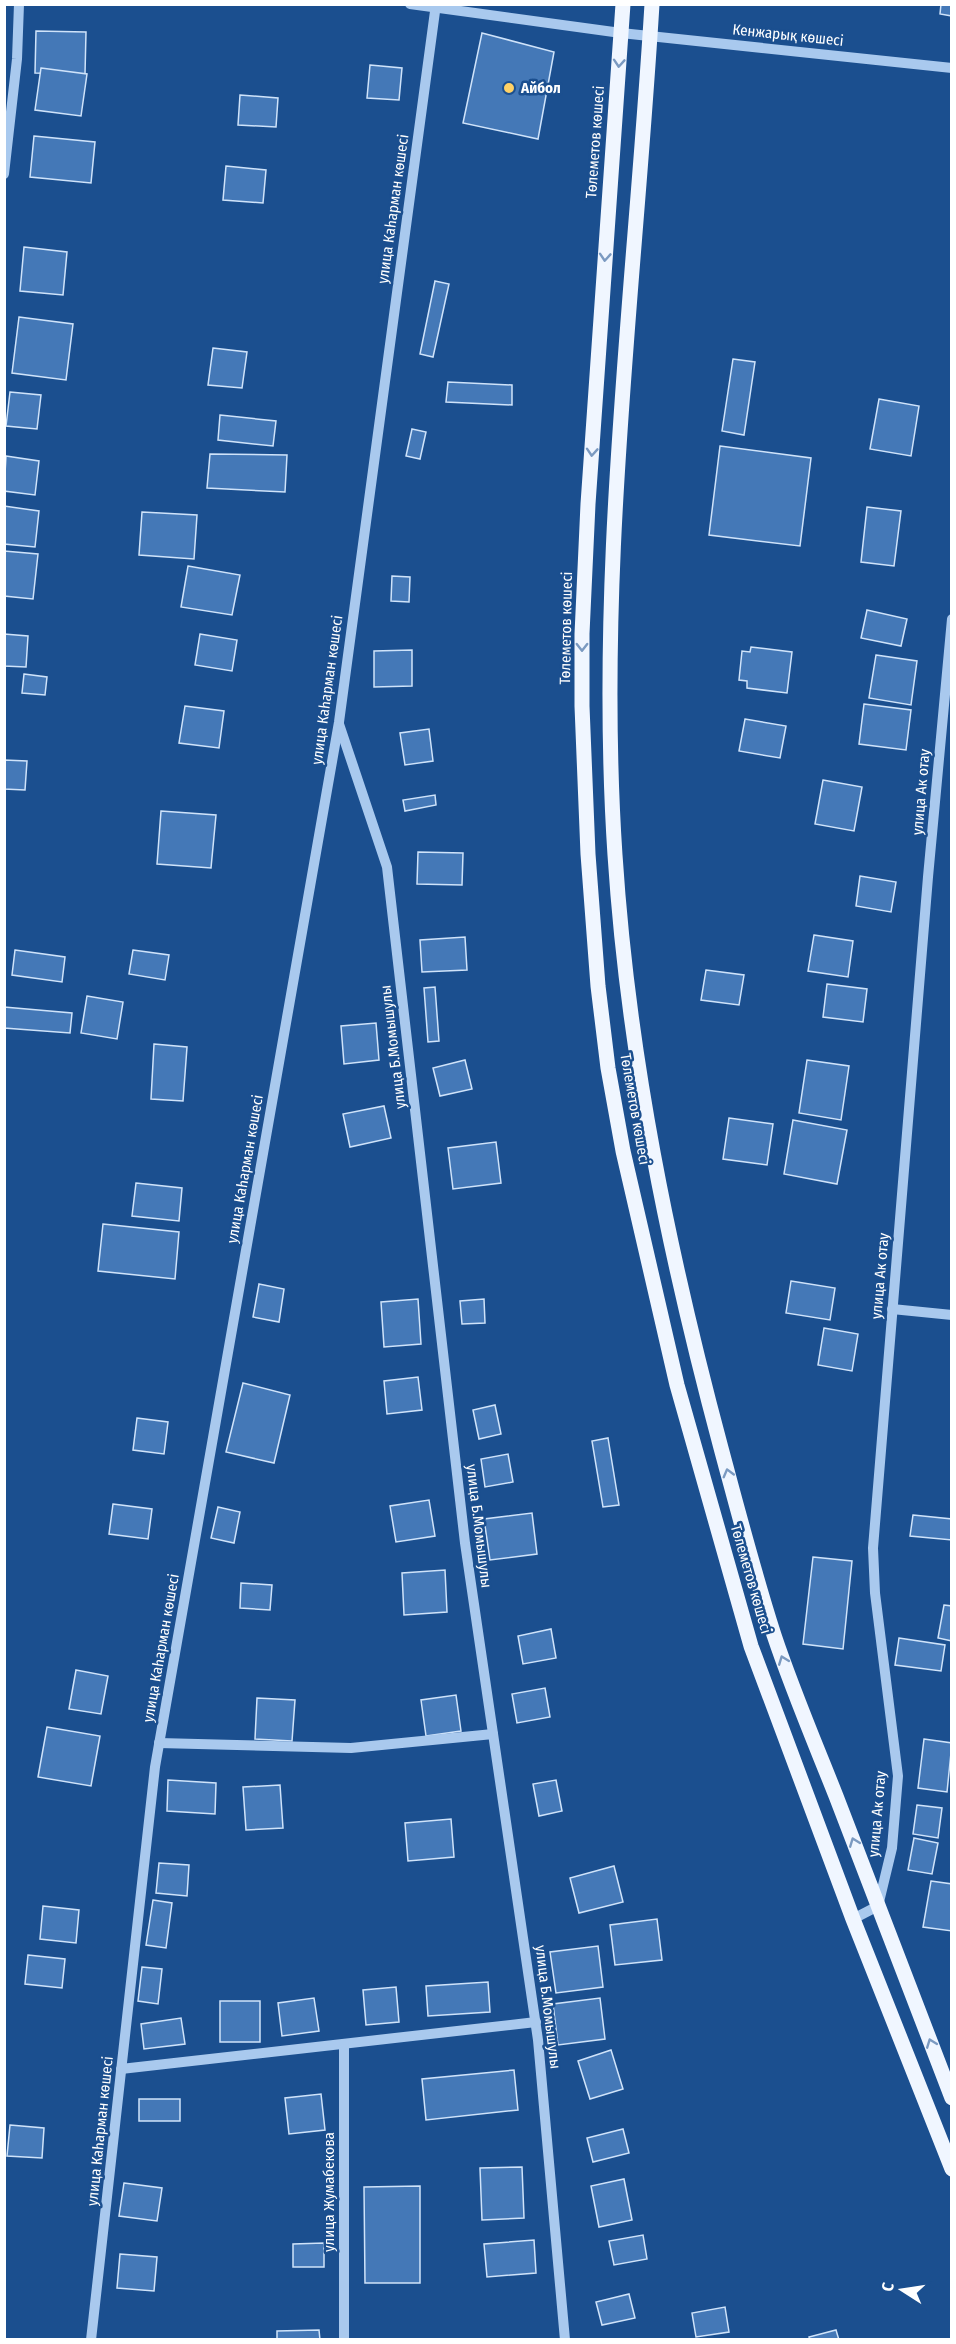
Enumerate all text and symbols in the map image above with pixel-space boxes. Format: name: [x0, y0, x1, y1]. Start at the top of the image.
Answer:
street label: Кенжарық көшесі: [732, 20, 844, 50]
one-way arrow: [613, 58, 626, 67]
place label: Айбол: [520, 79, 561, 97]
marker: Айбол: [502, 81, 516, 95]
street label: Төлеметов көшесі: [582, 85, 608, 199]
street label: улица Каһарман көшесі: [374, 133, 412, 285]
one-way arrow: [599, 253, 612, 262]
one-way arrow: [585, 447, 598, 456]
street label: Төлеметов көшесі: [556, 571, 576, 685]
street label: улица Каһарман көшесі: [308, 614, 346, 766]
one-way arrow: [576, 642, 588, 651]
street label: улица Ак отау: [908, 748, 934, 836]
street label: улица Б.Момышулы: [376, 984, 410, 1110]
street label: Төлеметов көшесі: [616, 1052, 654, 1166]
street label: улица Каһарман көшесі: [223, 1093, 267, 1245]
street label: улица Ак отау: [867, 1232, 893, 1320]
street label: улица Б.Момышулы: [462, 1463, 496, 1589]
one-way arrow: [723, 1468, 735, 1479]
street label: Төлеметов көшесі: [727, 1522, 775, 1636]
street label: улица Каһарман көшесі: [139, 1572, 183, 1724]
one-way arrow: [778, 1655, 791, 1666]
street label: улица Ак отау: [864, 1770, 890, 1858]
one-way arrow: [848, 1837, 861, 1847]
street label: улица Б.Момышулы: [531, 1944, 565, 2070]
one-way arrow: [925, 2039, 938, 2049]
street label: улица Каһарман көшесі: [83, 2055, 117, 2207]
street label: улица Жумабекова: [320, 2132, 338, 2252]
north arrow: [872, 2260, 932, 2320]
text: С: [878, 2280, 898, 2293]

